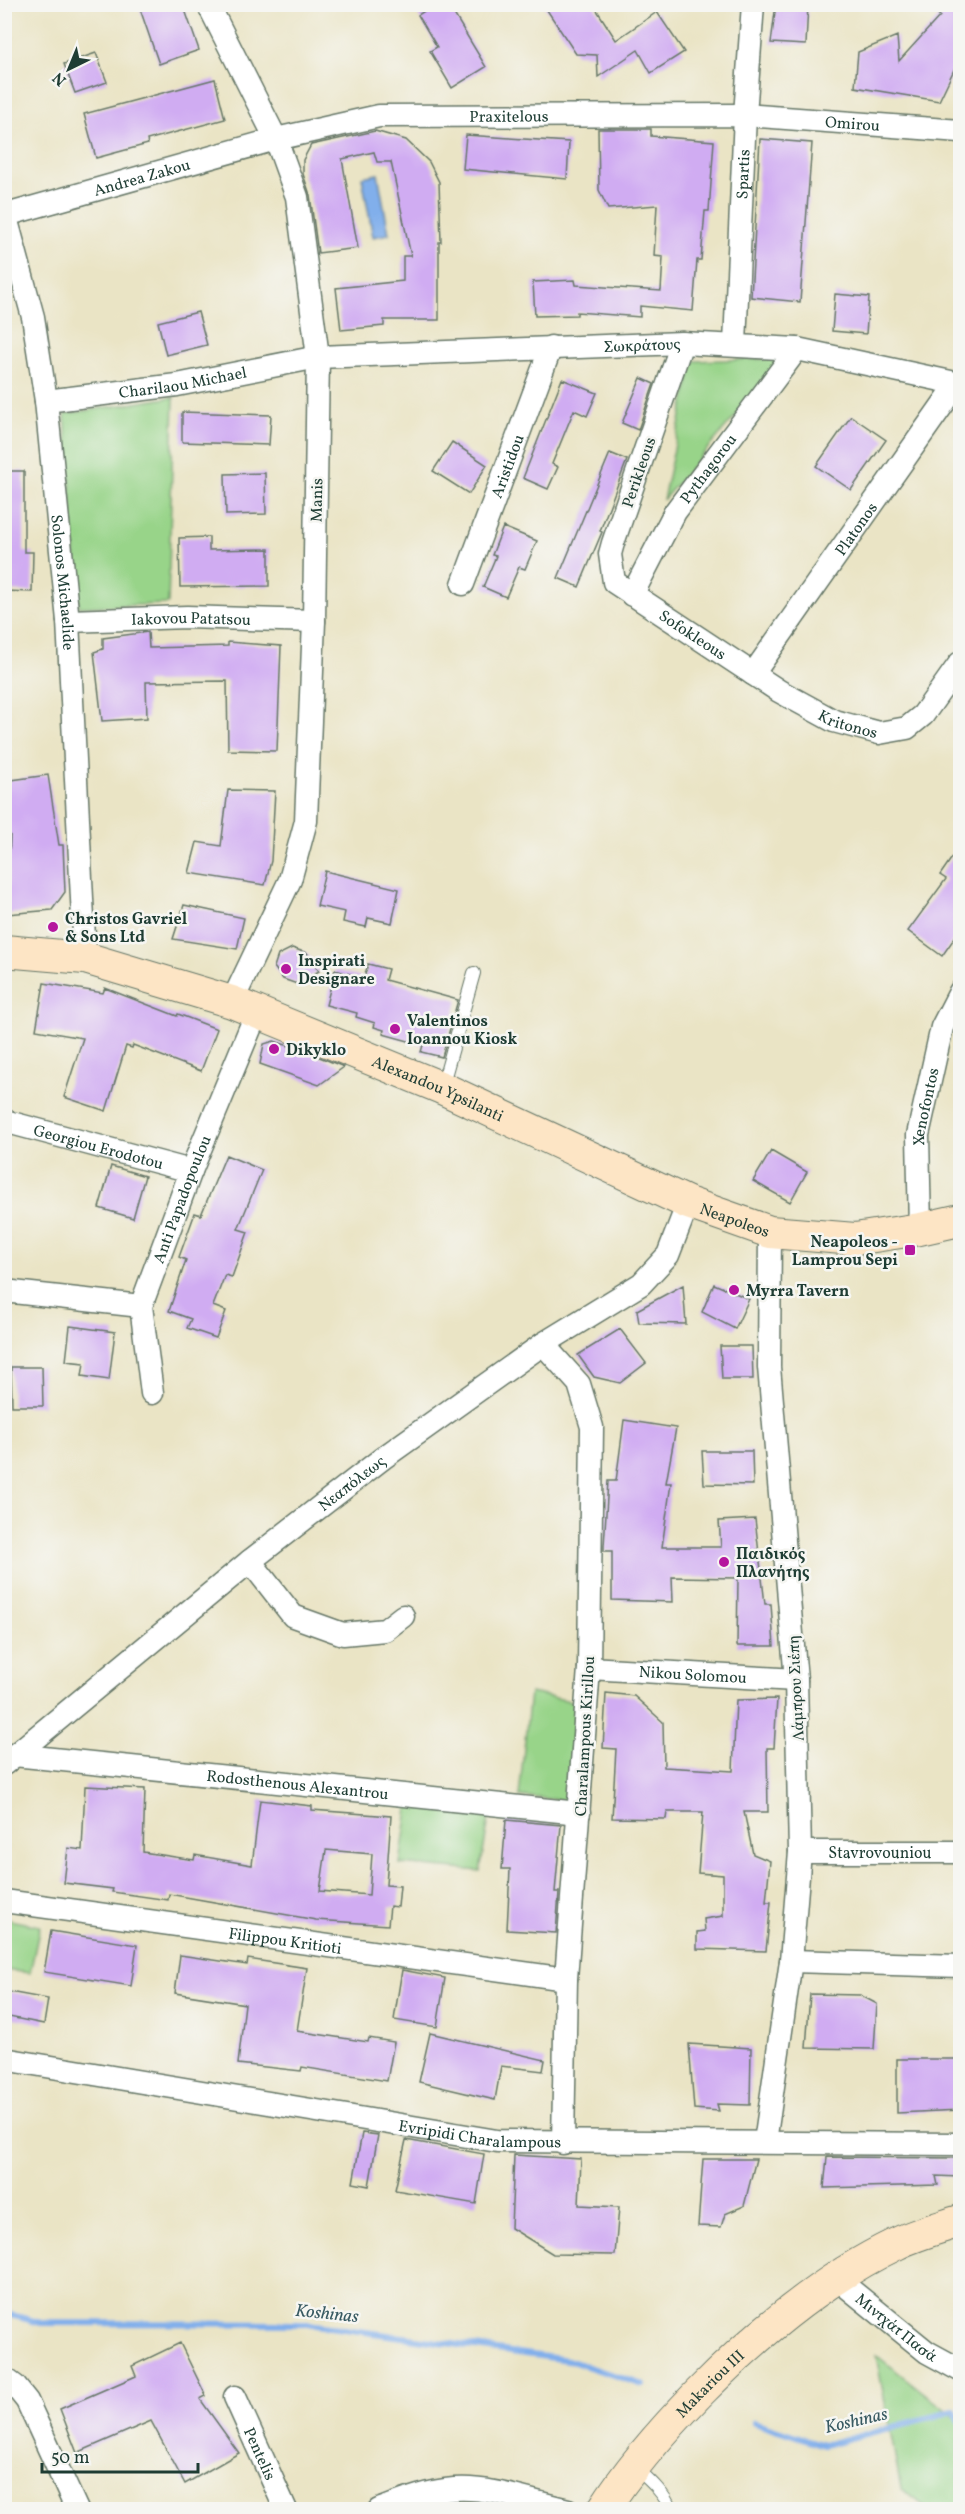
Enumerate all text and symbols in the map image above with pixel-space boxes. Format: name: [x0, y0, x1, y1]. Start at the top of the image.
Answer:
north arrow: [39, 39, 99, 99]
text: N: [48, 66, 72, 91]
street label: Praxitelous: [469, 107, 549, 129]
street label: Omirou: [824, 112, 881, 138]
street label: Spartis: [732, 149, 757, 200]
street label: Andrea Zakou: [91, 155, 193, 203]
street label: Σωκράτους: [603, 334, 681, 359]
street label: Charilaou Michael: [118, 362, 249, 405]
street label: Pythagorou: [676, 430, 743, 509]
street label: Aristidou: [487, 431, 531, 502]
street label: Perikleous: [618, 434, 662, 511]
street label: Manis: [307, 478, 329, 522]
street label: Platonos: [831, 498, 884, 561]
street label: Solonos Michaelide: [44, 513, 78, 651]
street label: Sofokleous: [654, 606, 730, 666]
street label: Iakovou Patatsou: [131, 608, 251, 632]
street label: Kritonos: [813, 705, 880, 745]
place label: Christos Gavriel & Sons Ltd: [65, 909, 188, 949]
marker: Christos Gavriel & Sons Ltd: [46, 920, 60, 934]
place label: Inspirati Designare: [298, 951, 375, 991]
marker: Inspirati Designare: [279, 962, 293, 976]
place label: Valentinos Ioannou Kiosk: [407, 1011, 517, 1051]
marker: Valentinos Ioannou Kiosk: [388, 1022, 402, 1036]
place label: Dikyklo: [286, 1040, 346, 1062]
marker: Dikyklo: [267, 1042, 281, 1056]
street label: Alexandou Ypsilanti: [368, 1051, 507, 1128]
street label: Xenofontos: [909, 1066, 946, 1146]
street label: Georgiou Erodotou: [31, 1120, 166, 1176]
street label: Anti Papadopoulou: [149, 1132, 218, 1267]
street label: Neapoleos: [696, 1199, 772, 1244]
place label: Neapoleos - Lamprou Sepi: [792, 1232, 898, 1272]
marker: Neapoleos - Lamprou Sepi: [903, 1243, 917, 1257]
place label: Myrra Tavern: [746, 1281, 850, 1303]
marker: Myrra Tavern: [727, 1283, 741, 1297]
street label: Νεαπόλεως: [314, 1451, 391, 1517]
place label: Παιδικός Πλανήτης: [736, 1544, 810, 1584]
marker: Παιδικός Πλανήτης: [717, 1555, 731, 1569]
street label: Λάμπρου Σιέπη: [783, 1634, 811, 1741]
street label: Charalampous Kirillou: [571, 1655, 601, 1817]
street label: Nikou Solomou: [638, 1662, 747, 1690]
street label: Rodosthenous Alexantrou: [205, 1766, 389, 1806]
street label: Stavrovouniou: [828, 1843, 932, 1865]
street label: Filippou Kritioti: [227, 1923, 343, 1961]
street label: Evripidi Charalampous: [397, 2116, 561, 2154]
street label: Μιντχάτ Πασά: [850, 2289, 941, 2369]
water label: Koshinas: [294, 2299, 360, 2330]
street label: Makariou III: [672, 2346, 750, 2424]
water label: Koshinas: [822, 2402, 891, 2441]
street label: Pentelis: [237, 2424, 280, 2484]
scale bar: [42, 2436, 198, 2474]
text: 50 m: [51, 2446, 90, 2471]

